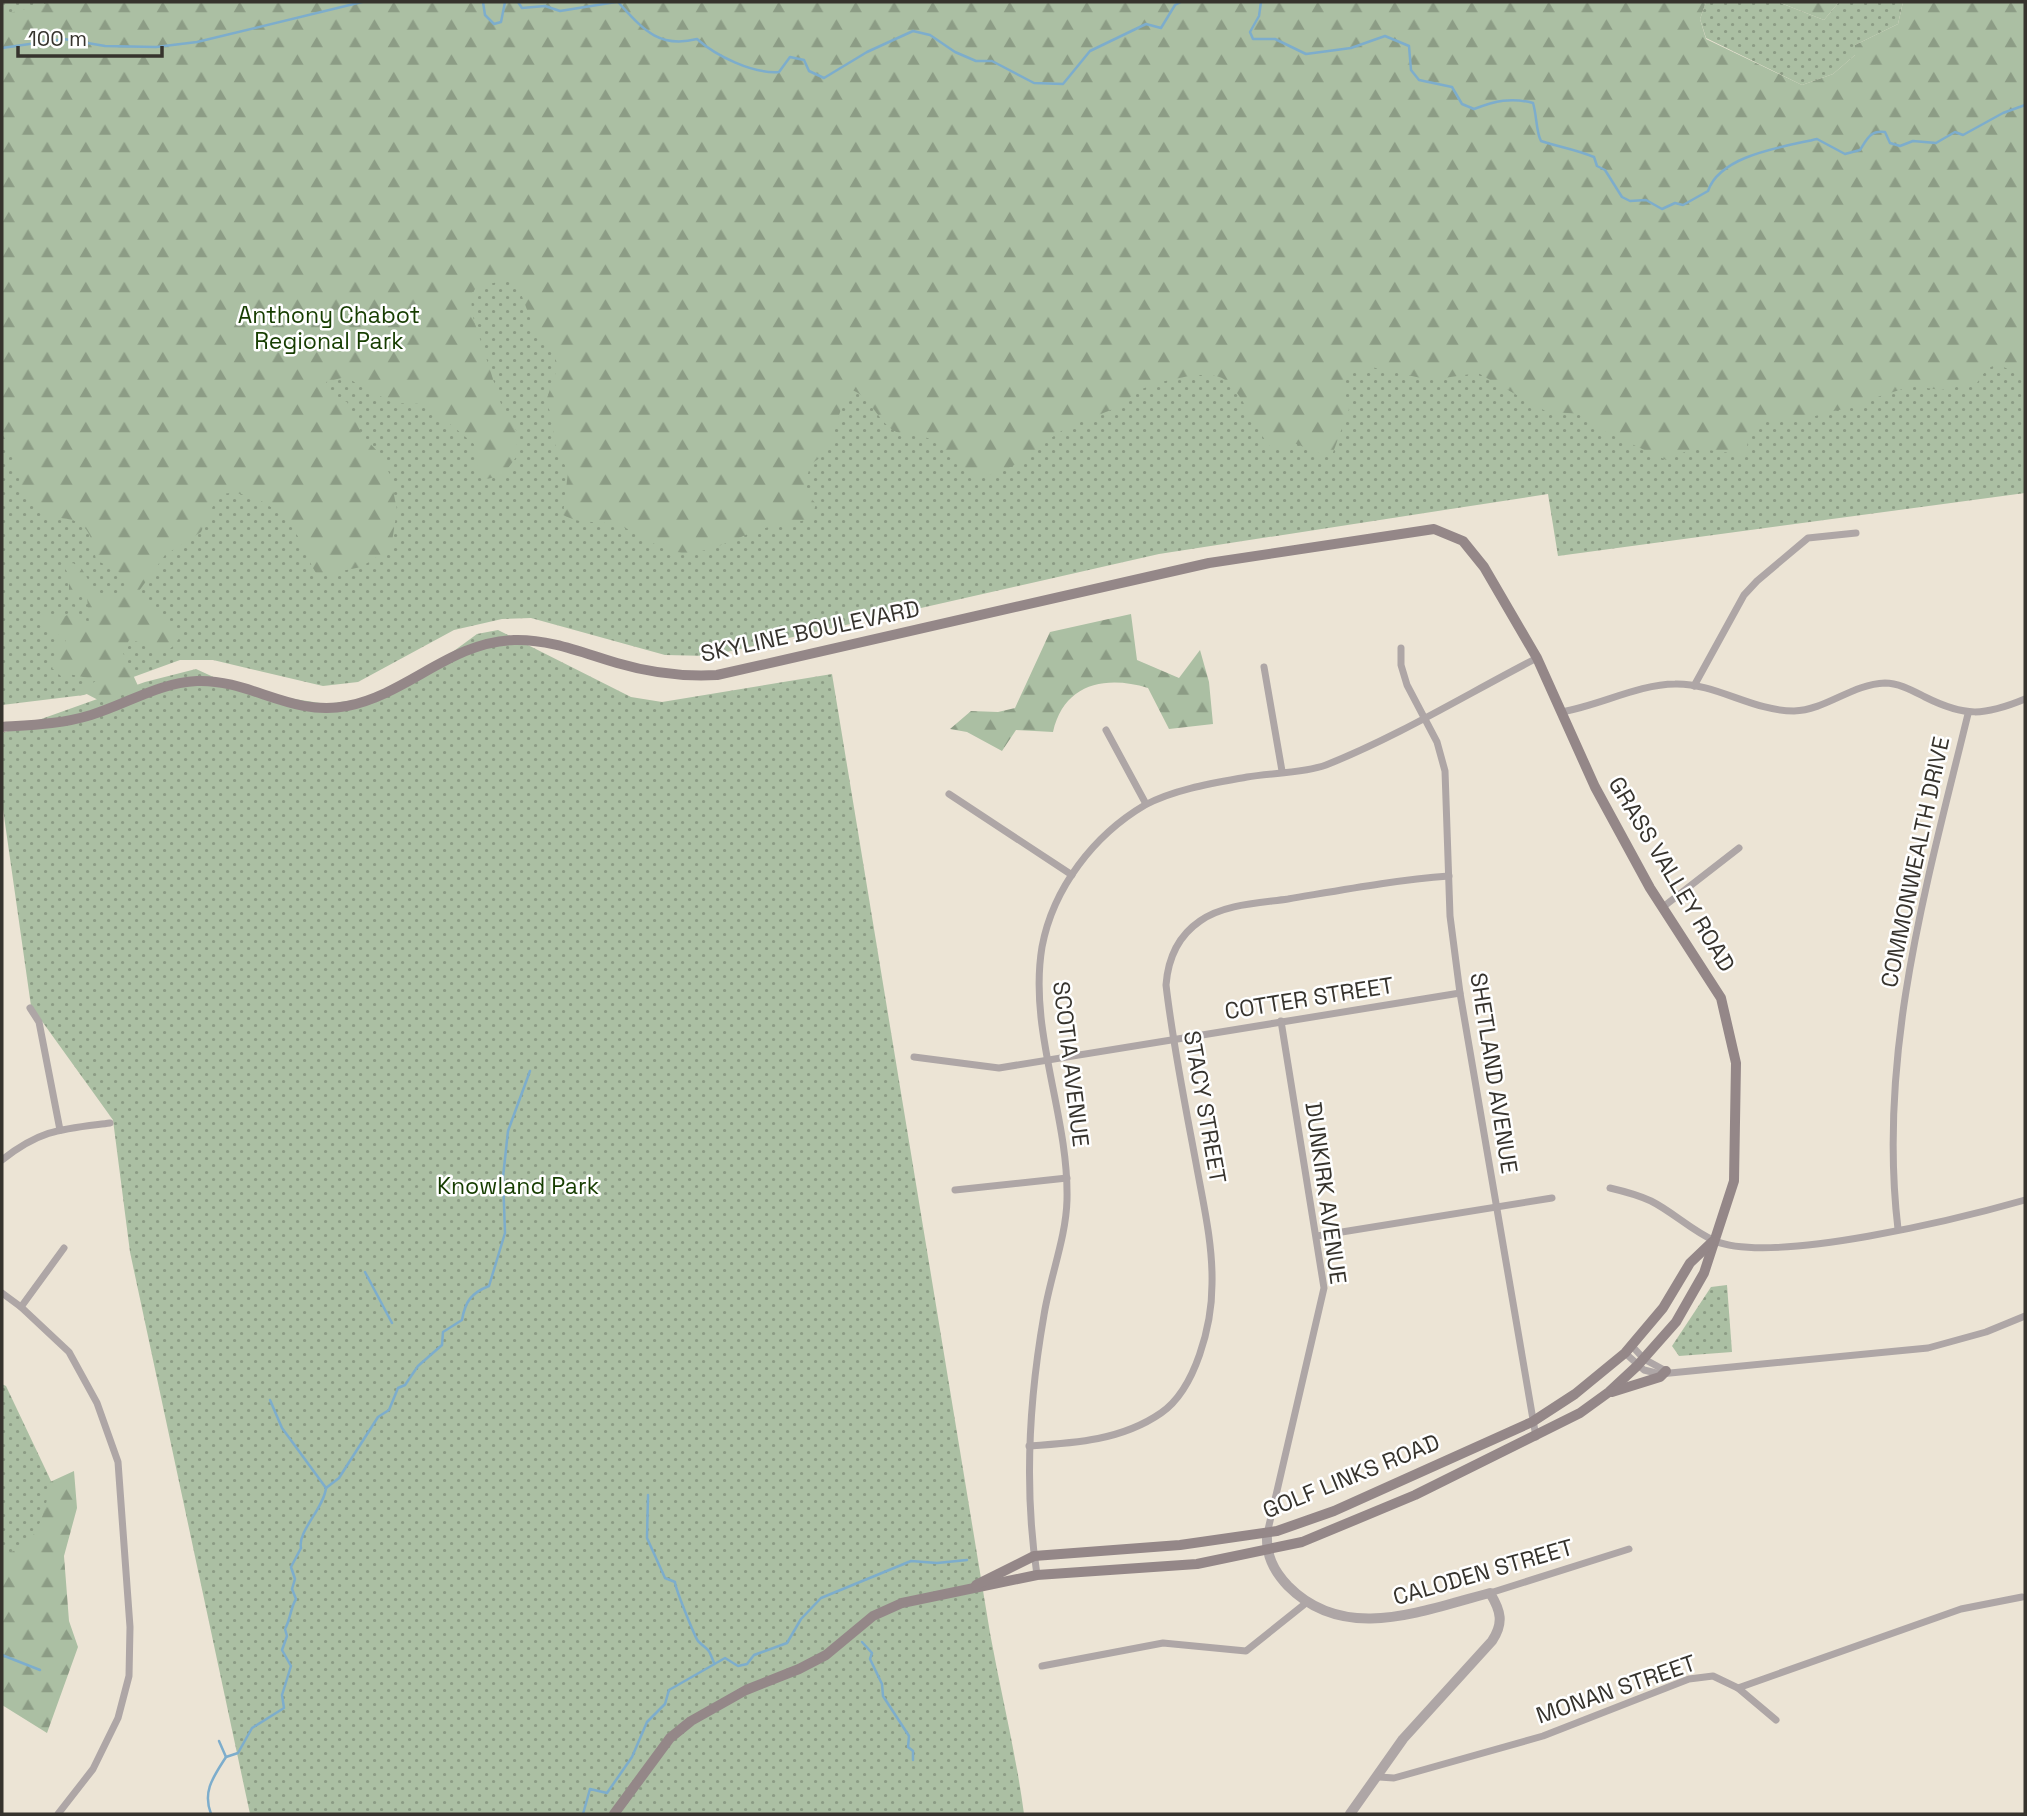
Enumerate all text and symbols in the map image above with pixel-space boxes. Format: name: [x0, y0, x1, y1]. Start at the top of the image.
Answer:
scale bar: [18, 14, 161, 58]
text: 100 m: [28, 25, 87, 52]
park label: Anthony Chabot Regional Park: [238, 300, 420, 356]
street label: SKYLINE BOULEVARD: [698, 593, 922, 669]
street label: COMMONWEALTH DRIVE: [1874, 734, 1956, 990]
street label: GRASS VALLEY ROAD: [1602, 771, 1742, 977]
street label: COTTER STREET: [1222, 970, 1396, 1026]
street label: SHETLAND AVENUE: [1463, 970, 1525, 1176]
street label: SCOTIA AVENUE: [1046, 980, 1096, 1148]
street label: STACY STREET: [1177, 1028, 1233, 1186]
street label: DUNKIRK AVENUE: [1298, 1100, 1354, 1286]
park label: Knowland Park: [437, 1171, 599, 1201]
street label: GOLF LINKS ROAD: [1258, 1427, 1444, 1525]
street label: CALODEN STREET: [1389, 1532, 1577, 1612]
street label: MONAN STREET: [1532, 1648, 1700, 1730]

